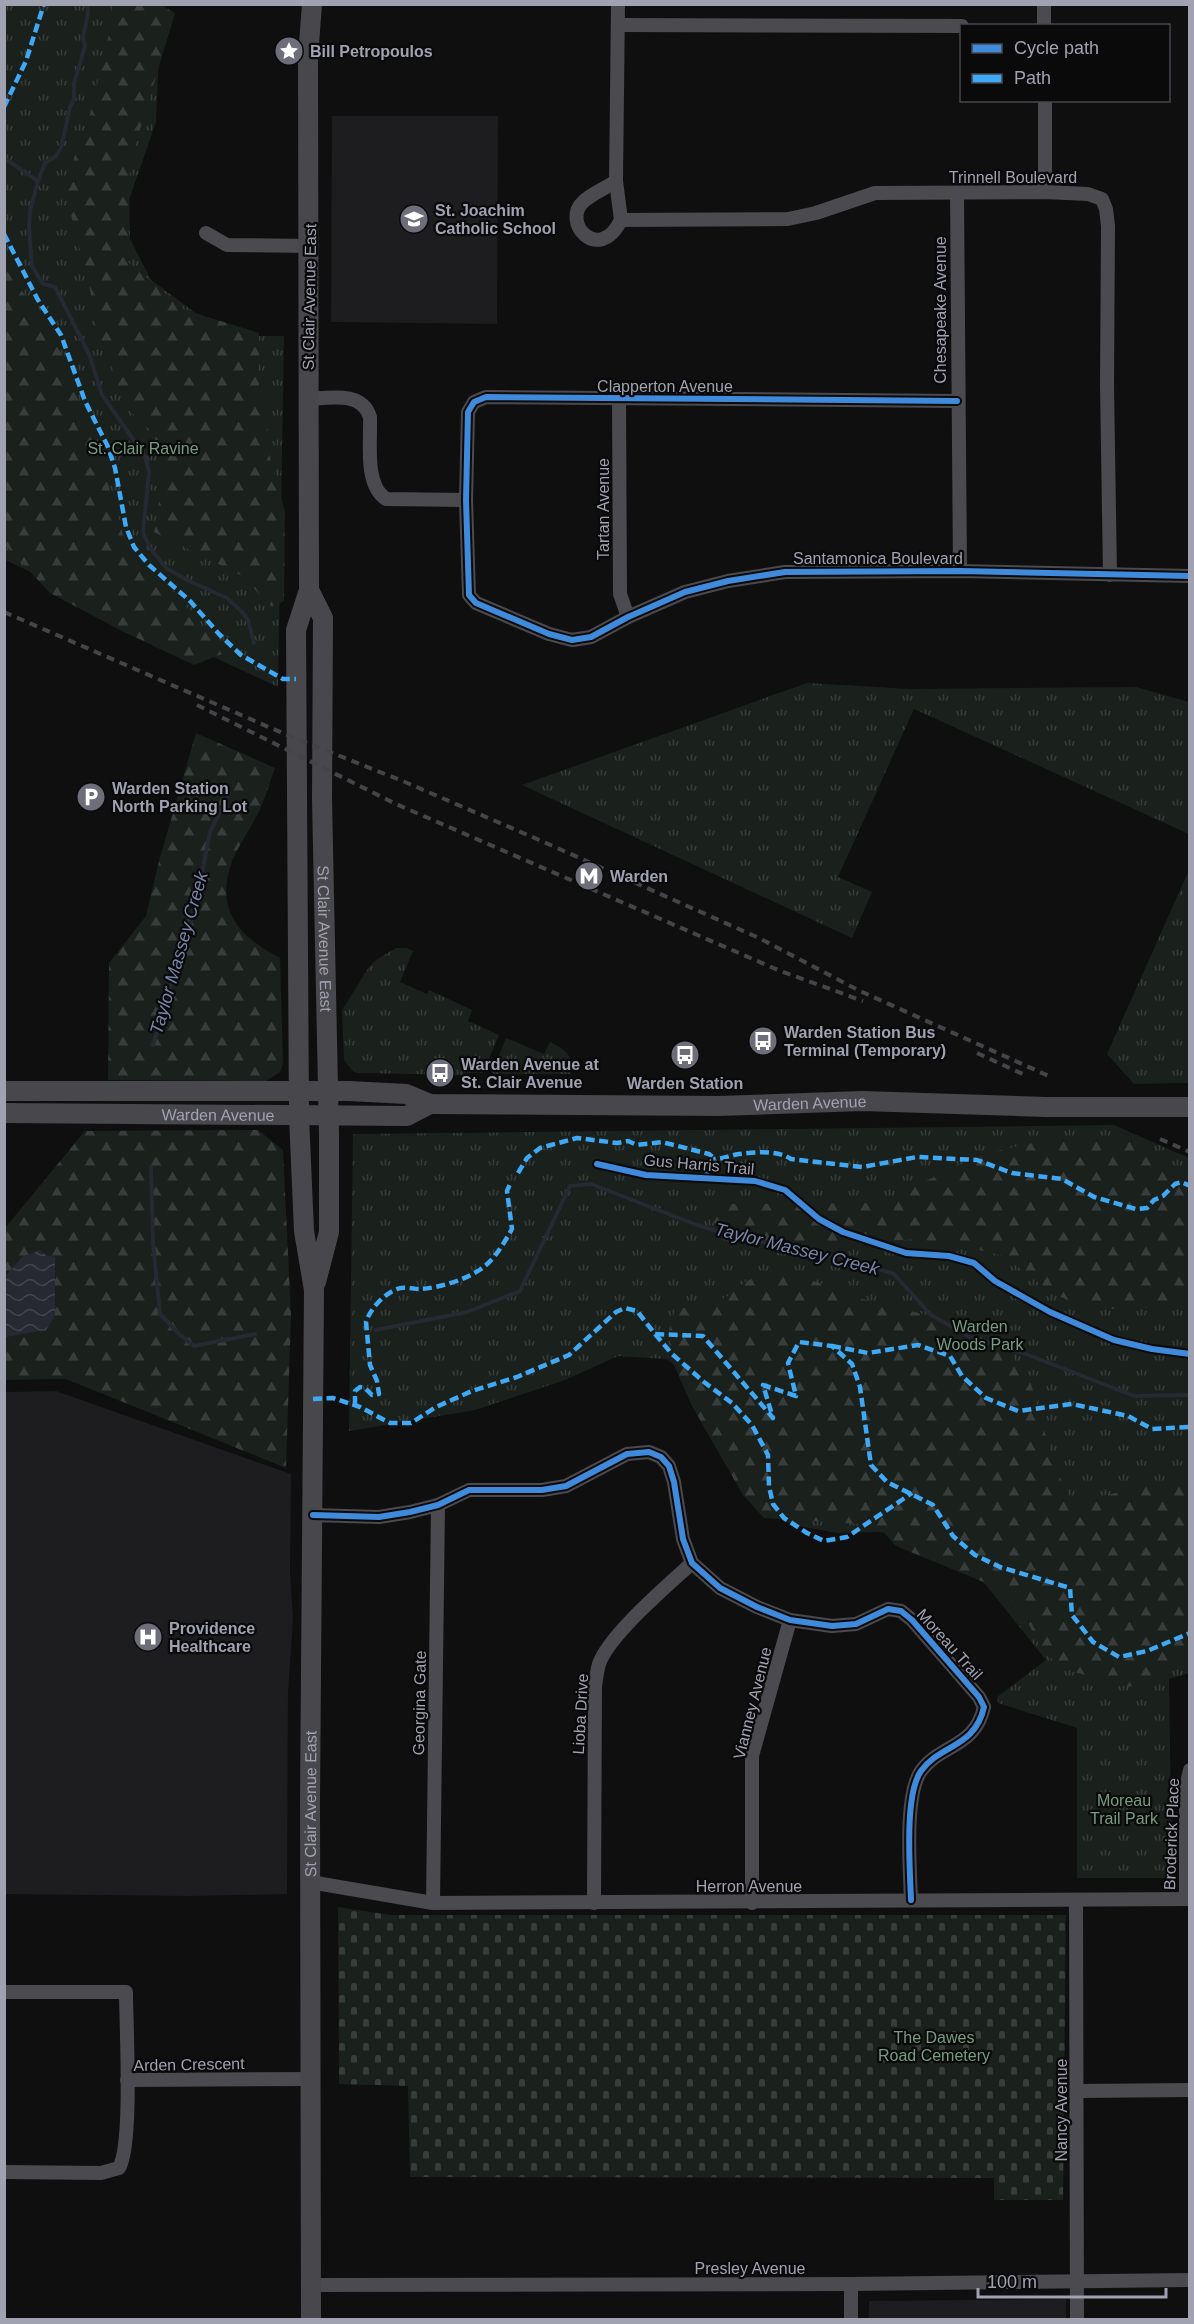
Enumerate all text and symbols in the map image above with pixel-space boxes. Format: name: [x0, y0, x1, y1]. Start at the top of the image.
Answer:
legend: [960, 24, 1170, 102]
place icon: Bill Petropoulos: [273, 35, 305, 67]
text: Cycle path: [1014, 38, 1099, 58]
place label: Bill Petropoulos: [310, 43, 433, 60]
text: Path: [1014, 68, 1051, 88]
street label: Trinnell Boulevard: [949, 169, 1077, 186]
place label: St. Joachim Catholic School: [435, 202, 556, 237]
school or university icon: St. Joachim Catholic School: [398, 203, 430, 235]
street label: St Clair Avenue East: [300, 223, 319, 370]
street label: Chesapeake Avenue: [932, 236, 949, 384]
street label: Clapperton Avenue: [597, 378, 733, 395]
park label: St. Clair Ravine: [87, 440, 199, 457]
street label: Tartan Avenue: [595, 458, 612, 560]
street label: Santamonica Boulevard: [793, 550, 963, 567]
place label: Warden Station North Parking Lot: [112, 780, 248, 815]
parking icon: Warden Station North Parking Lot: [75, 781, 107, 813]
metro station icon: Warden: [573, 860, 605, 892]
street label: St Clair Avenue East: [314, 865, 334, 1013]
water label: Taylor Massey Creek: [146, 868, 212, 1037]
place label: Warden: [610, 868, 668, 885]
place label: Warden Station Bus Terminal (Temporary): [784, 1024, 946, 1059]
bus stop icon: Warden Station Bus Terminal (Temporary): [747, 1025, 779, 1057]
bus stop icon: Warden Station: [669, 1039, 701, 1071]
place label: Warden Avenue at St. Clair Avenue: [461, 1056, 599, 1091]
bus stop icon: Warden Avenue at St. Clair Avenue: [424, 1057, 456, 1089]
place label: Warden Station: [627, 1075, 743, 1092]
street label: Warden Avenue: [753, 1093, 867, 1114]
street label: Warden Avenue: [161, 1106, 275, 1124]
street label: Gus Harris Trail: [643, 1151, 755, 1178]
water label: Taylor Massey Creek: [713, 1219, 882, 1279]
park label: Warden Woods Park: [937, 1318, 1024, 1353]
street label: Moreau Trail: [914, 1606, 986, 1683]
place label: Providence Healthcare: [169, 1620, 255, 1655]
hospital icon: Providence Healthcare: [132, 1621, 164, 1653]
street label: Vianney Avenue: [730, 1645, 775, 1761]
street label: Georgina Gate: [410, 1650, 429, 1756]
street label: Lioba Drive: [570, 1673, 591, 1755]
street label: St Clair Avenue East: [302, 1730, 320, 1877]
street label: Broderick Place: [1161, 1778, 1182, 1890]
park label: Moreau Trail Park: [1090, 1792, 1159, 1827]
street label: Herron Avenue: [696, 1878, 802, 1895]
park label: The Dawes Road Cemetery: [878, 2029, 990, 2064]
street label: Arden Crescent: [133, 2055, 245, 2074]
street label: Nancy Avenue: [1053, 2058, 1070, 2161]
street label: Presley Avenue: [695, 2260, 806, 2277]
scale bar: [978, 2261, 1166, 2299]
text: 100 m: [987, 2272, 1037, 2292]

